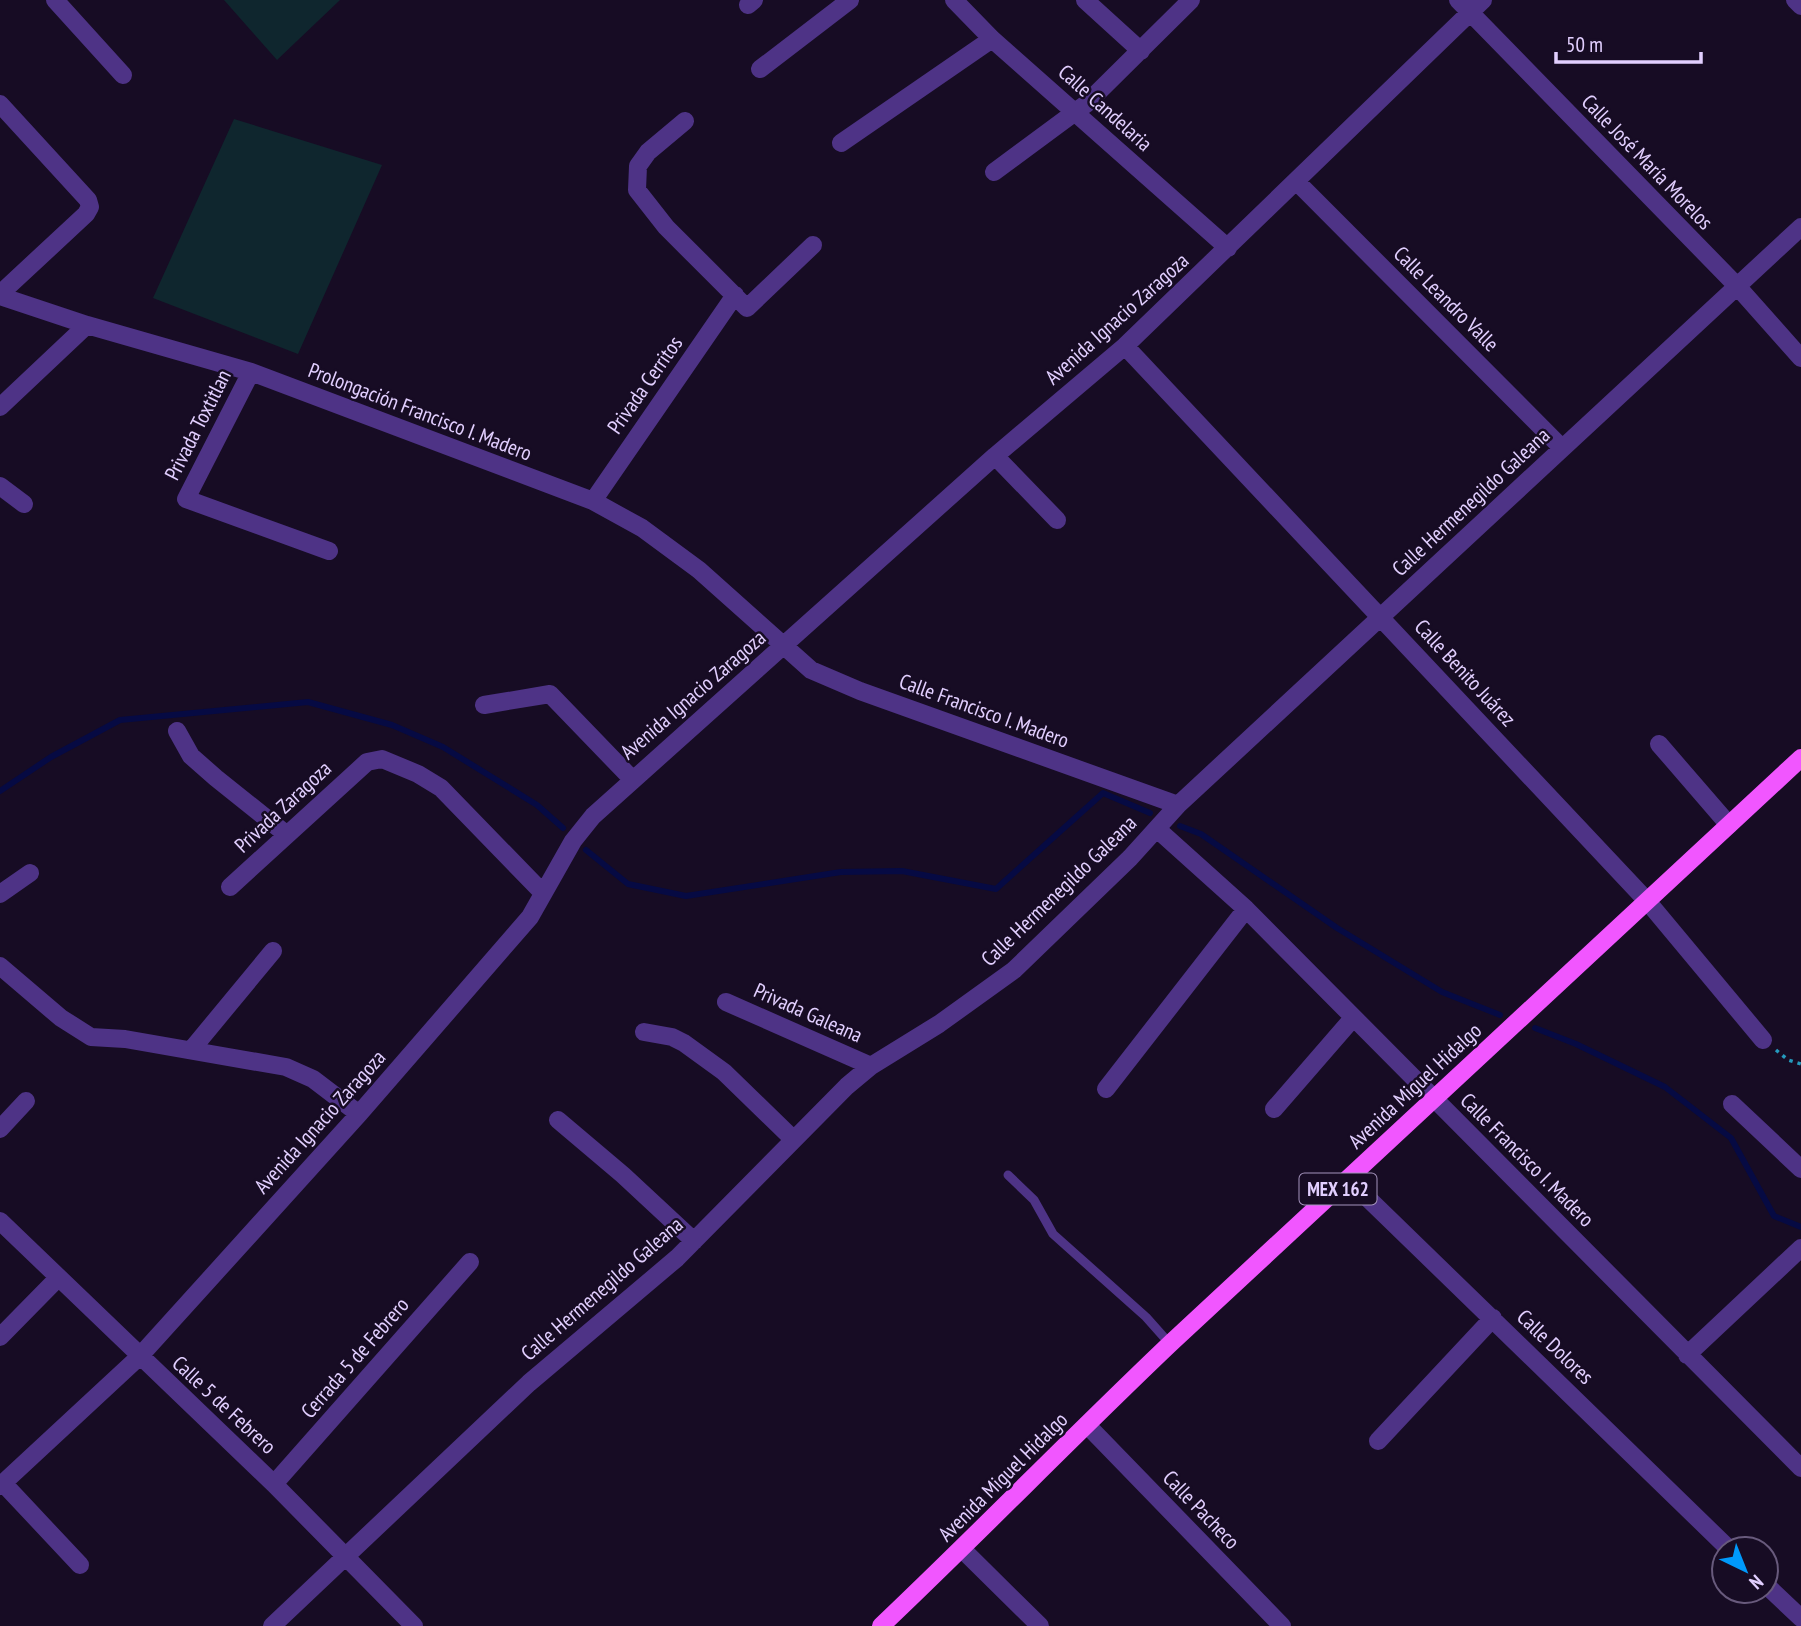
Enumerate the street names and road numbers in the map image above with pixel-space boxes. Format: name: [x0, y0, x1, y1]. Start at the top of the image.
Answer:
street label: Calle Candelaria: [1053, 58, 1158, 157]
street label: Calle José María Morelos: [1576, 88, 1719, 235]
street label: Calle Leandro Valle: [1388, 240, 1505, 357]
street label: Avenida Ignacio Zaragoza: [1039, 247, 1194, 390]
street label: Privada Cerritos: [601, 331, 688, 439]
street label: Prolongación Francisco I. Madero: [305, 356, 536, 467]
street label: Privada Toxtitlan: [158, 365, 237, 485]
street label: Calle Hermenegildo Galeana: [1386, 422, 1555, 582]
street label: Calle Benito Juárez: [1409, 614, 1522, 732]
street label: Avenida Ignacio Zaragoza: [614, 624, 771, 765]
street label: Calle Francisco I. Madero: [896, 667, 1073, 754]
street label: Privada Zaragoza: [229, 755, 337, 858]
street label: Calle Hermenegildo Galeana: [975, 809, 1142, 972]
street label: Privada Galeana: [750, 977, 867, 1048]
street label: Avenida Miguel Hidalgo: [1342, 1017, 1487, 1154]
street label: Avenida Ignacio Zaragoza: [248, 1044, 391, 1199]
street label: Calle Francisco I. Madero: [1455, 1087, 1600, 1232]
road number: MEX 162: [1300, 1174, 1376, 1204]
street label: Calle Hermenegildo Galeana: [515, 1211, 688, 1366]
street label: Cerrada 5 de Febrero: [295, 1292, 414, 1424]
street label: Calle Dolores: [1511, 1303, 1599, 1390]
street label: Calle 5 de Febrero: [167, 1350, 282, 1460]
street label: Avenida Miguel Hidalgo: [932, 1406, 1073, 1547]
street label: Calle Pacheco: [1157, 1465, 1246, 1555]

